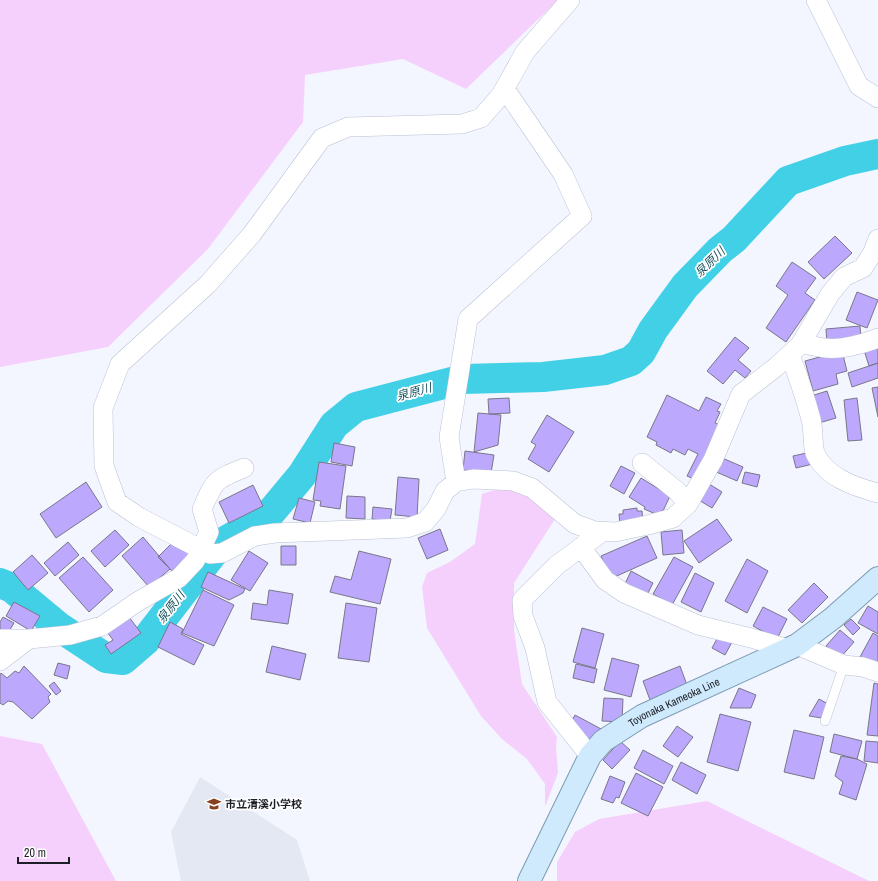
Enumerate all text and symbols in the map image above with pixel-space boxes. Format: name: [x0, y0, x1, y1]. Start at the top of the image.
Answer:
water label: 泉原川: [691, 242, 730, 280]
water label: 泉原川: [395, 379, 435, 404]
water label: 泉原川: [154, 586, 190, 626]
street label: Toyonaka Kameoka Line: [626, 674, 722, 730]
school or university icon: 市立清溪小学校: [206, 796, 222, 812]
place label: 市立清溪小学校: [225, 797, 302, 811]
scale bar: [18, 839, 69, 865]
text: 20 m: [24, 845, 46, 861]

